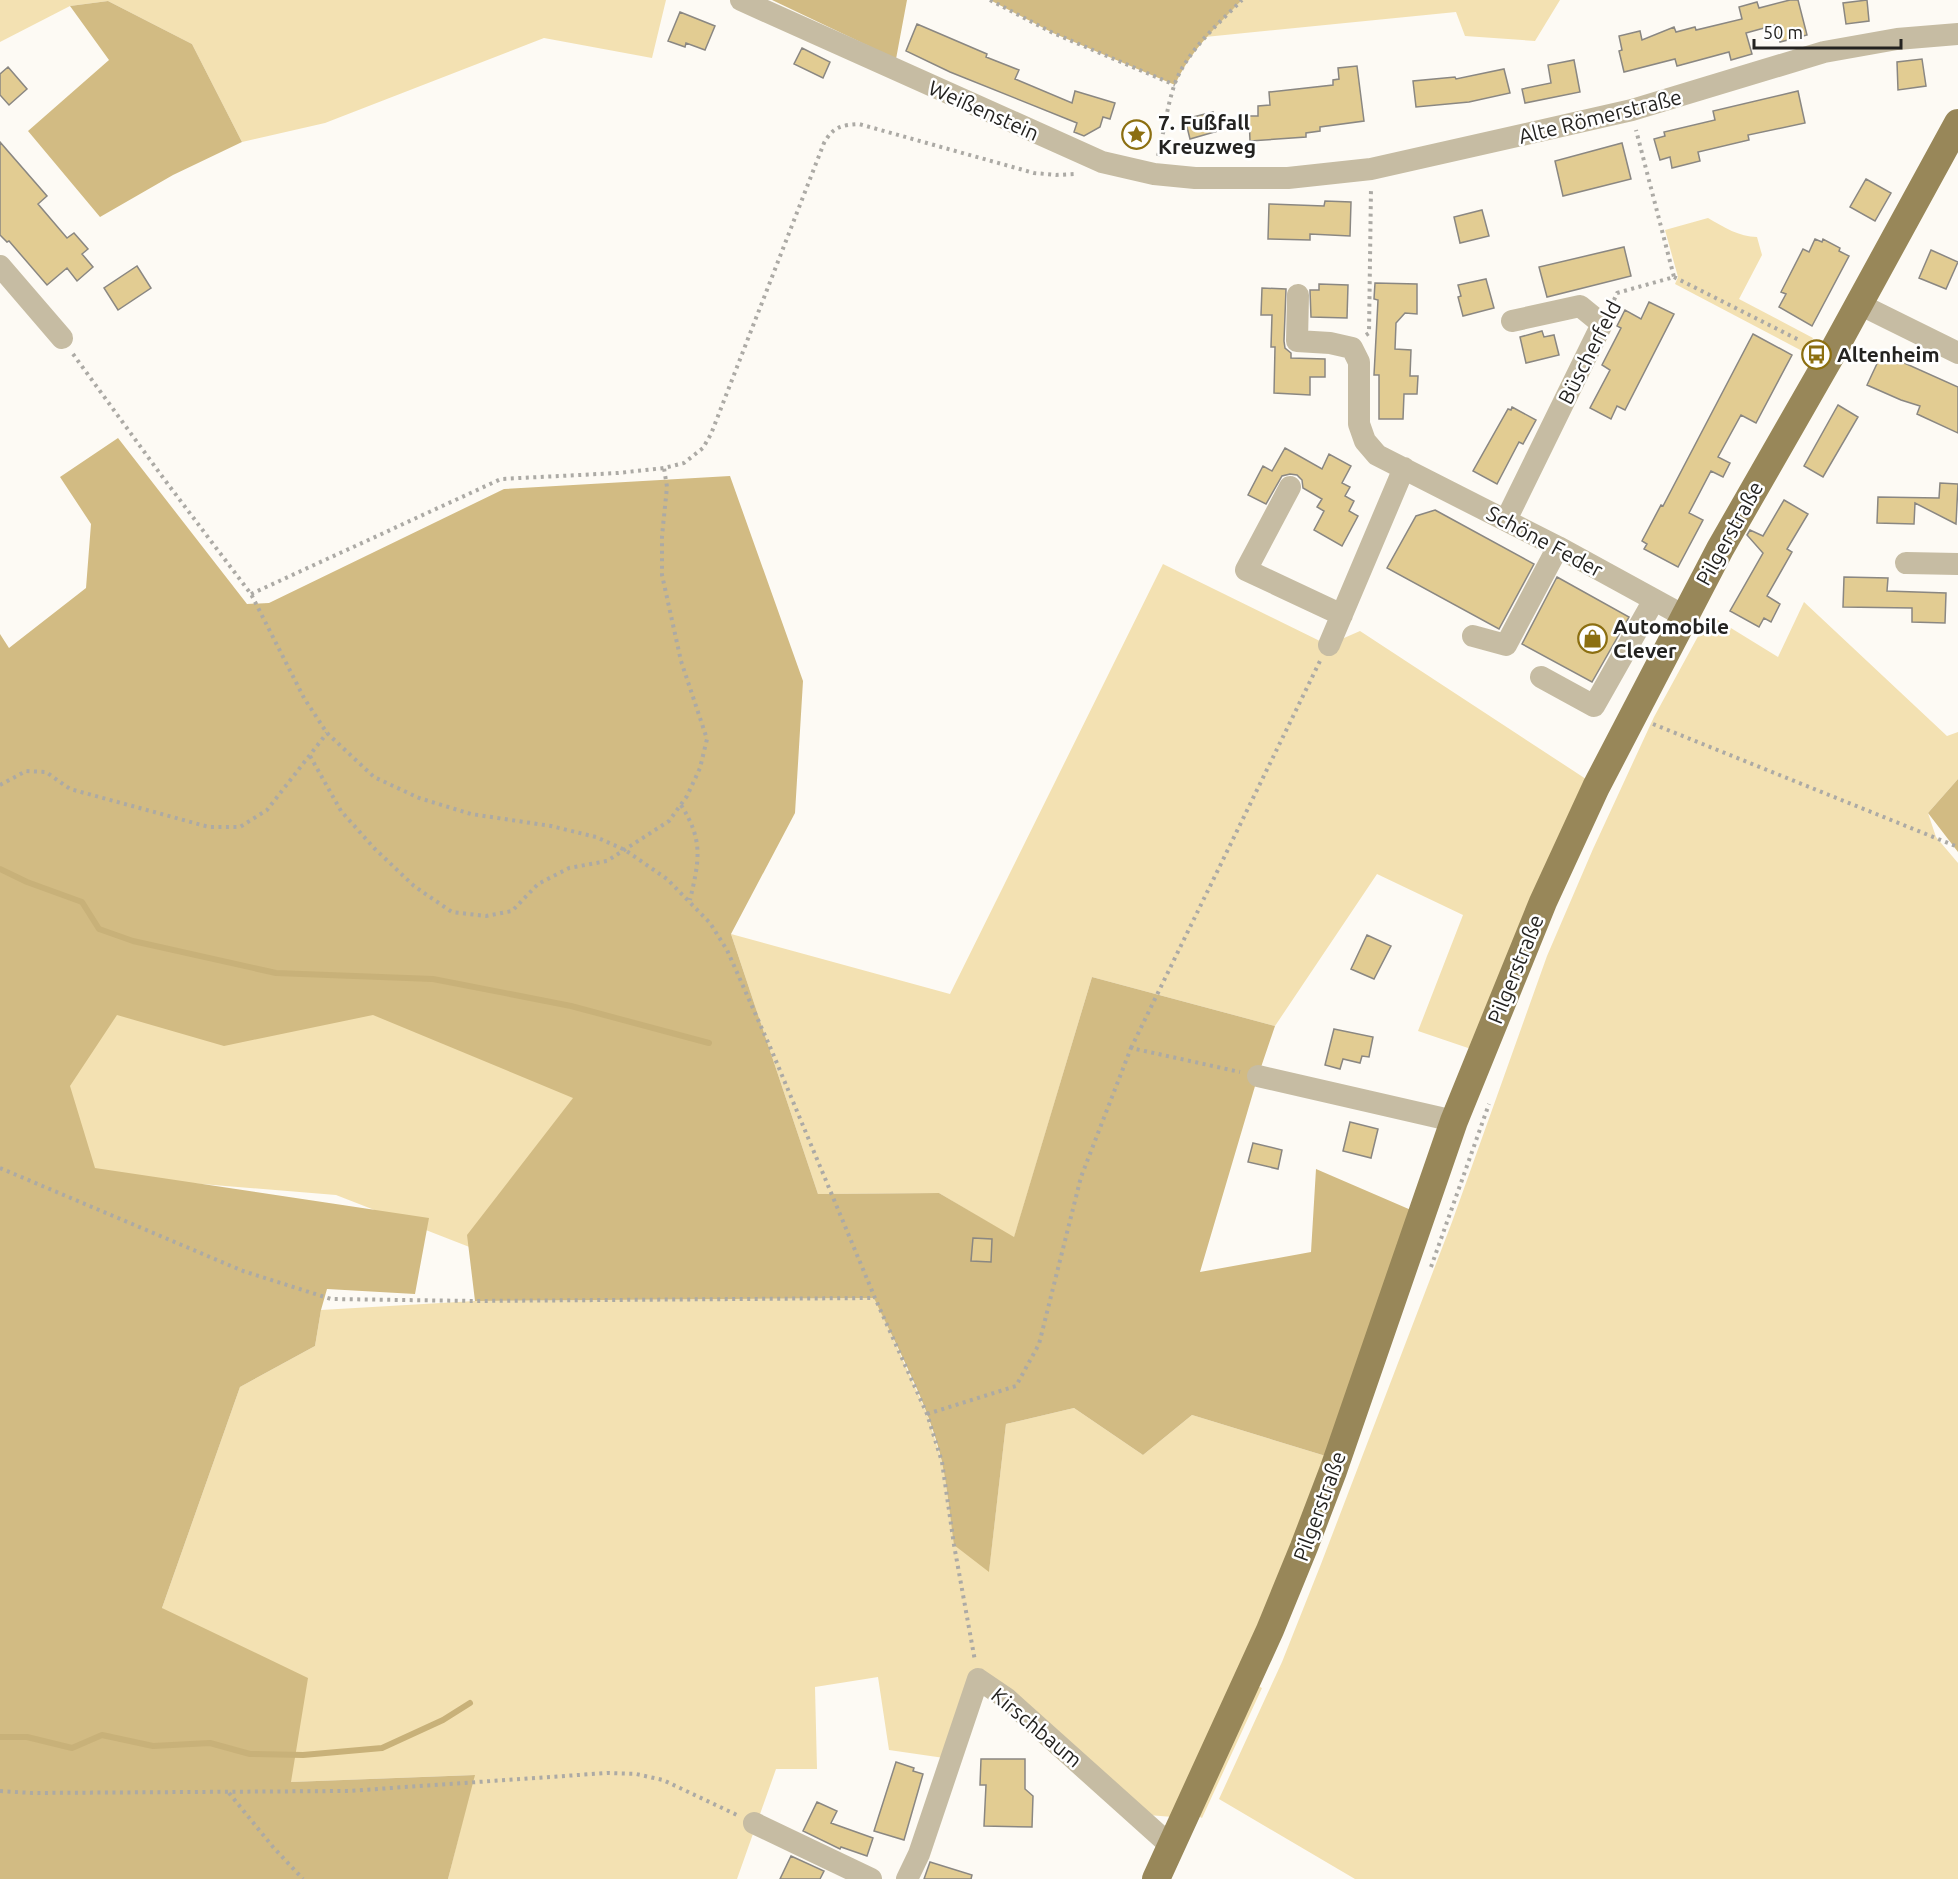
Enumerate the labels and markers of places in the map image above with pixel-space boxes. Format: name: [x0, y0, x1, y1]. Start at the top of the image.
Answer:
place label: 7. Fußfall Kreuzweg: [1158, 110, 1256, 158]
place icon: 7. Fußfall Kreuzweg: [1121, 118, 1153, 150]
bus stop icon: Altenheim: [1800, 338, 1832, 370]
place label: Altenheim: [1837, 342, 1940, 366]
place label: Automobile Clever: [1613, 614, 1729, 662]
shop icon: Automobile Clever: [1576, 622, 1608, 654]

